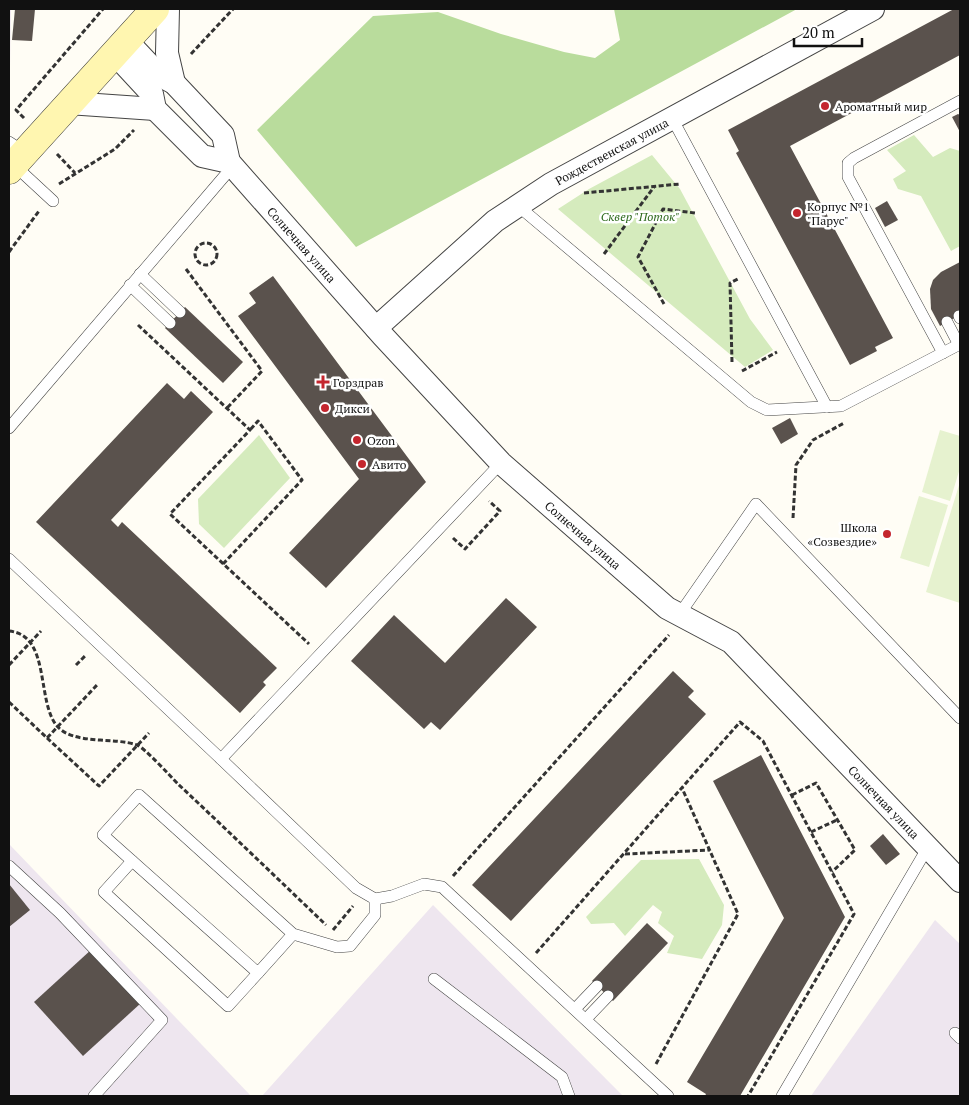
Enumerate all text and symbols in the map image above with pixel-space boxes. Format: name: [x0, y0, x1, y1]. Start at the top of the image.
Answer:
scale bar: [794, 15, 862, 47]
text: 20 m: [802, 22, 835, 42]
place label: Ароматный мир: [835, 99, 927, 114]
marker: Ароматный мир: [819, 100, 831, 112]
street label: Рождественская улица: [552, 114, 671, 188]
place label: Корпус №1 "Парус": [807, 199, 869, 228]
street label: Солнечная улица: [264, 203, 339, 285]
marker: Корпус №1 "Парус": [791, 207, 803, 219]
park label: Сквер "Поток": [601, 209, 679, 224]
place label: Горздрав: [333, 375, 384, 390]
marker: Горздрав: [317, 376, 329, 388]
place label: Дикси: [335, 401, 370, 416]
marker: Дикси: [319, 402, 331, 414]
place label: Ozon: [367, 433, 395, 448]
marker: Ozon: [351, 434, 363, 446]
place label: Авито: [372, 457, 407, 472]
marker: Авито: [356, 458, 368, 470]
street label: Солнечная улица: [542, 498, 624, 572]
place label: Школа «Созвездие»: [808, 520, 877, 549]
marker: Школа «Созвездие»: [881, 528, 893, 540]
street label: Солнечная улица: [846, 762, 923, 842]

